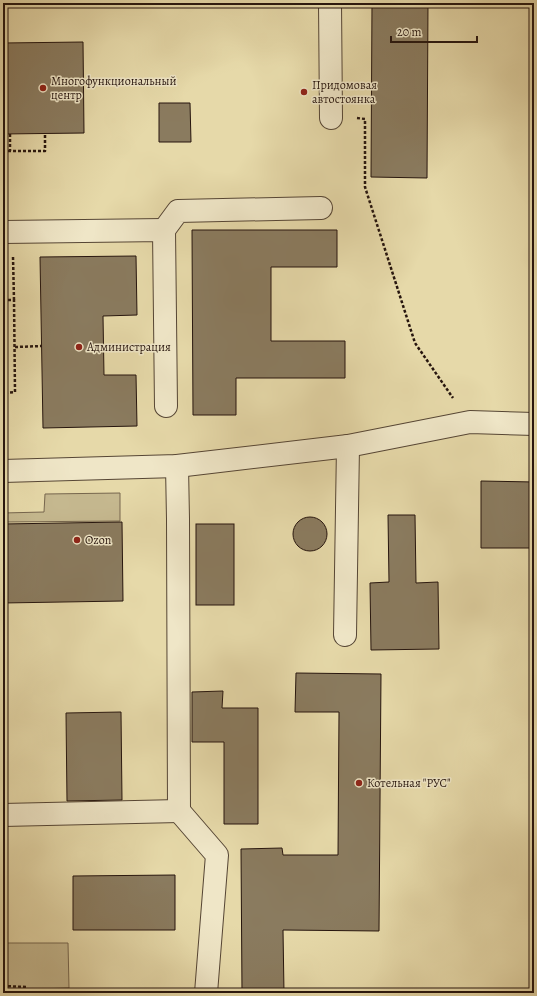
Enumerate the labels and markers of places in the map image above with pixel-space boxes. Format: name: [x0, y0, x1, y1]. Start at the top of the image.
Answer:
place label: Многофункциональный центр: [51, 73, 176, 103]
place label: Придомовая автостоянка: [312, 77, 377, 107]
marker: Многофункциональный центр: [38, 83, 48, 93]
marker: Придомовая автостоянка: [299, 87, 309, 97]
place label: Администрация: [86, 339, 171, 355]
marker: Администрация: [74, 342, 84, 352]
place label: Ozon: [85, 532, 112, 548]
marker: Ozon: [72, 535, 82, 545]
place label: Котельная "РУС": [367, 775, 451, 791]
marker: Котельная "РУС": [354, 778, 364, 788]

